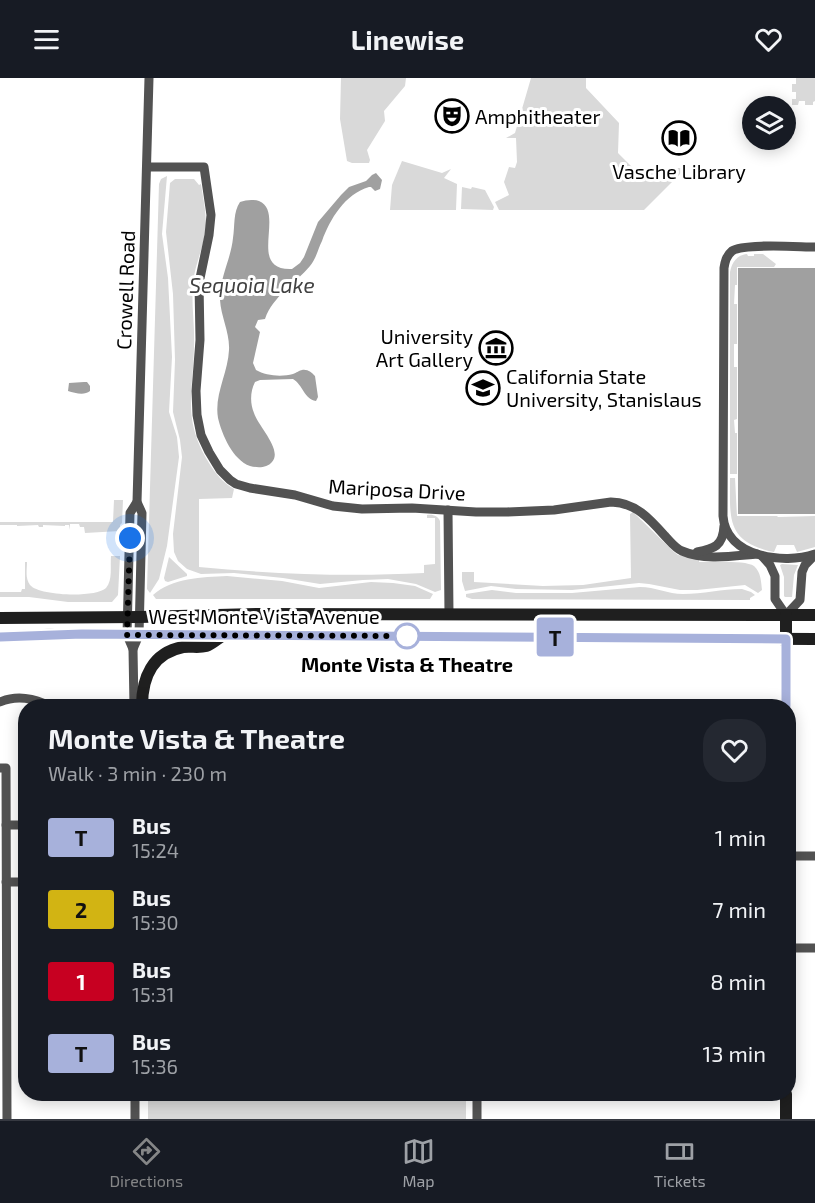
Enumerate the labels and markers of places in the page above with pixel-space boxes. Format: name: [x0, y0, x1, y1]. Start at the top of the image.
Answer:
theatre icon: Amphitheater: [434, 98, 470, 134]
place label: Amphitheater: [475, 104, 600, 128]
library icon: Vasche Library: [661, 120, 697, 156]
place label: Vasche Library: [612, 159, 746, 183]
place label: University Art Gallery: [376, 324, 473, 371]
museum icon: University Art Gallery: [478, 330, 514, 366]
place label: California State University, Stanislaus: [506, 364, 702, 411]
school or university icon: California State University, Stanislaus: [465, 370, 501, 406]
marker: Monte Vista & Theatre: [394, 623, 420, 649]
place label: Monte Vista & Theatre: [301, 652, 513, 676]

